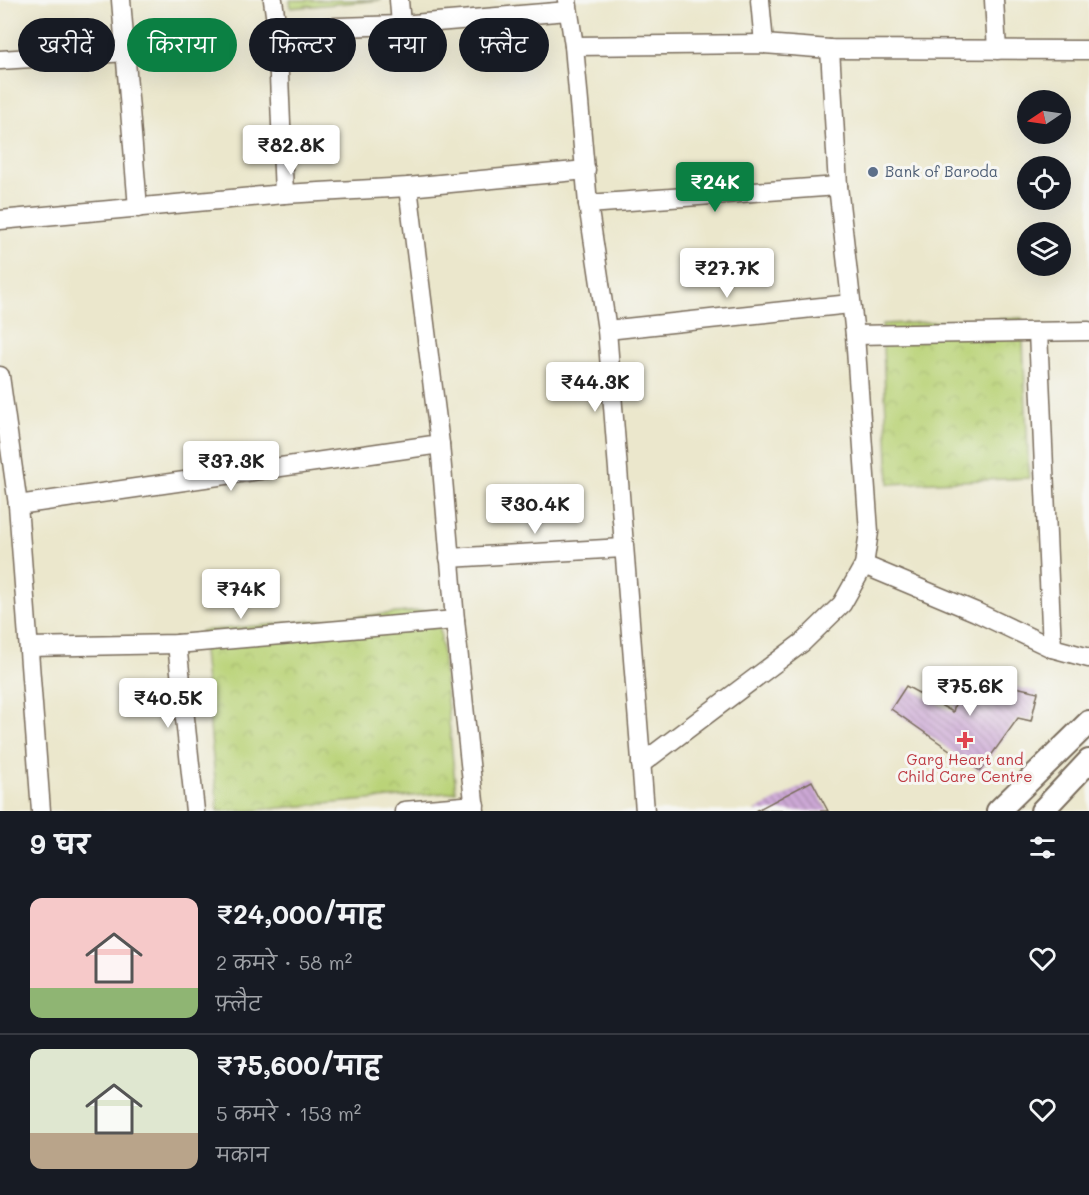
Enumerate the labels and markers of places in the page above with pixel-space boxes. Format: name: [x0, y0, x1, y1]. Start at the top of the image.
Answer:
pin: ₹82.8K: [242, 125, 340, 176]
place label: Bank of Baroda: [885, 161, 998, 181]
pin: ₹24K: [679, 162, 751, 213]
marker: Bank of Baroda: [866, 165, 880, 179]
pin: ₹27.7K: [678, 248, 776, 299]
pin: ₹44.3K: [546, 362, 644, 413]
pin: ₹37.3K: [182, 441, 280, 492]
pin: ₹30.4K: [486, 484, 584, 535]
pin: ₹74K: [205, 569, 277, 620]
pin: ₹75.6K: [921, 666, 1019, 717]
pin: ₹40.5K: [119, 678, 217, 729]
marker: Garg Heart and Child Care Centre: [956, 731, 974, 749]
place label: Garg Heart and Child Care Centre: [897, 749, 1033, 786]

